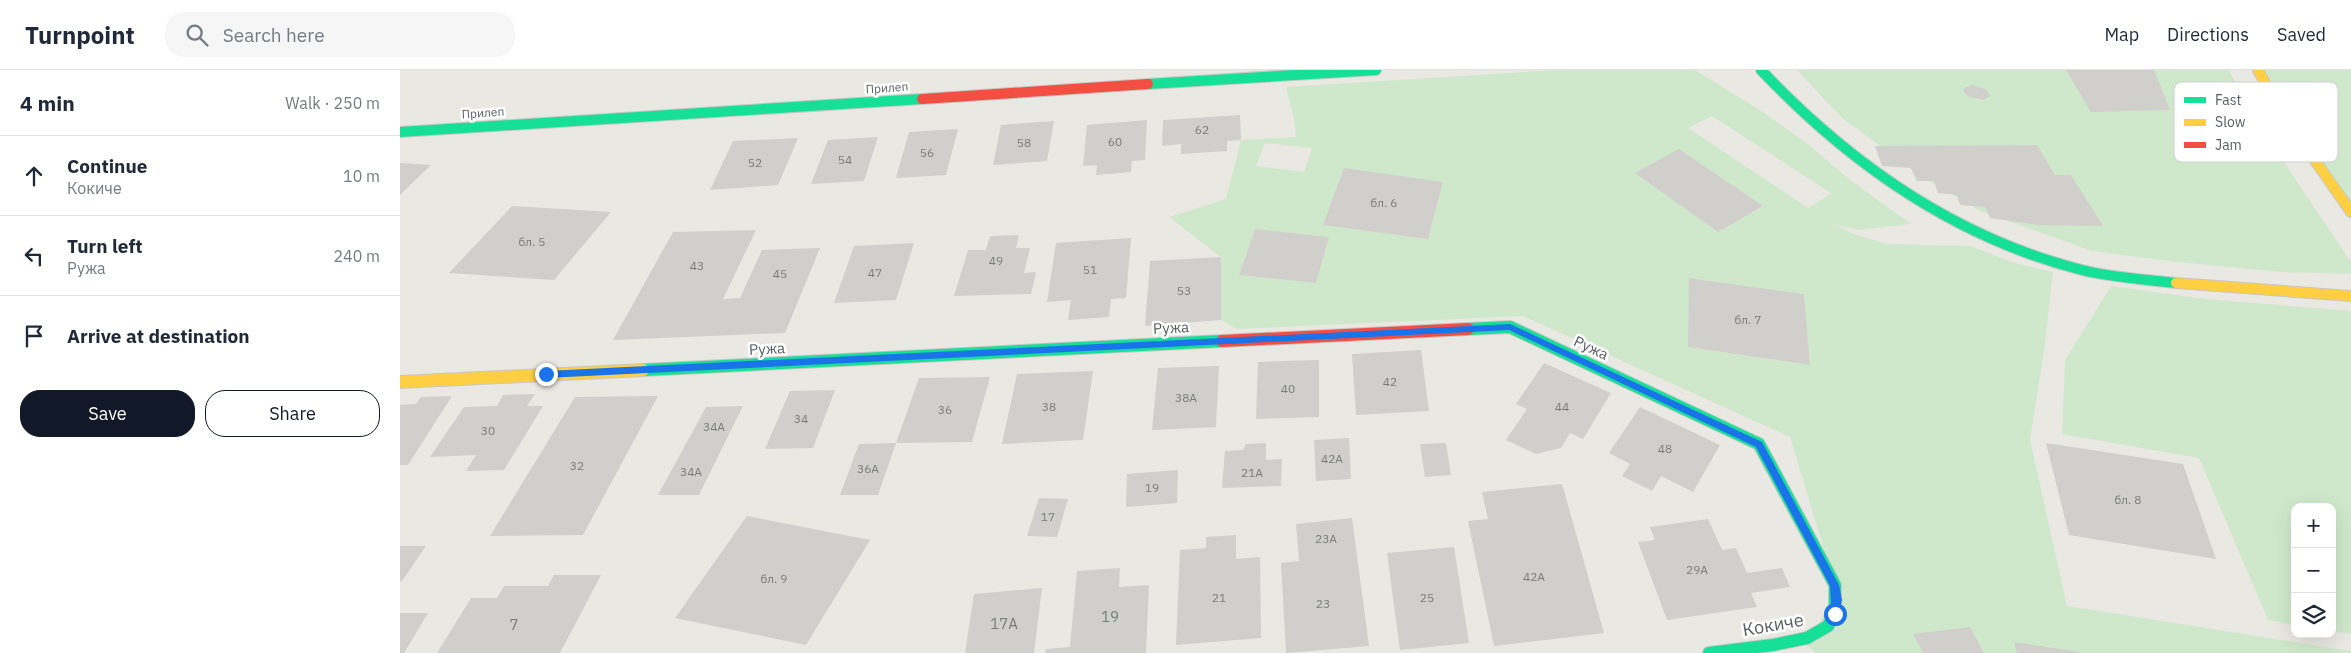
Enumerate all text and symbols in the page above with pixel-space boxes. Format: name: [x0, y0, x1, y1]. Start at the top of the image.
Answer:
search box: [165, 12, 515, 57]
text: Turnpoint: [25, 19, 135, 51]
icon: search: [183, 21, 211, 49]
text: Search here: [223, 23, 325, 47]
text: Map: [2104, 23, 2139, 46]
text: Directions: [2167, 23, 2249, 46]
text: Saved: [2277, 23, 2326, 46]
street label: Прилеп: [865, 79, 909, 96]
legend: [2174, 82, 2338, 162]
text: 4 min: [20, 89, 75, 117]
text: Fast: [2215, 91, 2241, 109]
text: Walk · 250 m: [285, 93, 380, 113]
street label: Прилеп: [461, 104, 505, 121]
text: Slow: [2215, 113, 2246, 131]
house number: 62: [1195, 122, 1209, 137]
house number: 60: [1108, 134, 1122, 149]
house number: 58: [1017, 135, 1031, 150]
text: Jam: [2215, 136, 2242, 154]
house number: 56: [920, 145, 934, 160]
house number: 54: [838, 152, 852, 167]
text: Continue: [67, 154, 147, 178]
house number: 52: [748, 155, 762, 170]
icon: ahead: [20, 162, 48, 190]
text: 10 m: [343, 166, 380, 186]
text: Кокиче: [67, 178, 122, 198]
house number: бл. 6: [1371, 195, 1397, 210]
text: Turn left: [67, 234, 143, 258]
house number: бл. 5: [519, 234, 545, 249]
icon: left: [20, 242, 48, 270]
text: 240 m: [333, 246, 380, 266]
house number: 49: [989, 253, 1003, 268]
text: Ружа: [67, 258, 106, 278]
house number: 43: [690, 258, 704, 273]
house number: 51: [1083, 262, 1097, 277]
house number: 47: [868, 265, 882, 280]
house number: 45: [773, 266, 787, 281]
house number: 53: [1177, 283, 1191, 298]
house number: бл. 7: [1735, 312, 1761, 327]
street label: Ружа: [1152, 317, 1190, 338]
icon: arrive: [20, 322, 48, 350]
text: Arrive at destination: [67, 324, 250, 348]
street label: Ружа: [1571, 331, 1612, 364]
street label: Ружа: [748, 338, 786, 359]
route end: [535, 363, 558, 386]
house number: 42: [1383, 374, 1397, 389]
house number: 40: [1281, 381, 1295, 396]
button: Save: [20, 390, 195, 437]
button: Share: [205, 390, 380, 437]
house number: 38А: [1175, 390, 1197, 405]
house number: 38: [1042, 399, 1056, 414]
house number: 44: [1555, 399, 1569, 414]
house number: 36: [938, 402, 952, 417]
house number: 34: [794, 411, 808, 426]
house number: 34A: [703, 419, 725, 434]
house number: 30: [481, 423, 495, 438]
house number: 48: [1658, 441, 1672, 456]
house number: 42А: [1321, 451, 1343, 466]
house number: 32: [570, 458, 584, 473]
house number: 36А: [857, 461, 879, 476]
house number: 34A: [680, 464, 702, 479]
house number: 21А: [1241, 465, 1263, 480]
house number: 19: [1145, 480, 1159, 495]
house number: бл. 8: [2115, 492, 2141, 507]
map controls: [2291, 503, 2336, 638]
button: +: [2291, 503, 2336, 548]
house number: 17: [1041, 509, 1055, 524]
house number: 23А: [1315, 531, 1337, 546]
button: −: [2291, 548, 2336, 593]
house number: 29А: [1686, 562, 1708, 577]
house number: 42А: [1523, 569, 1545, 584]
house number: бл. 9: [761, 571, 787, 586]
house number: 21: [1212, 590, 1226, 605]
house number: 25: [1420, 590, 1434, 605]
button: layers: [2291, 593, 2336, 638]
house number: 23: [1316, 596, 1330, 611]
route start: [1824, 603, 1847, 626]
house number: 19: [1101, 607, 1119, 626]
street label: Кокиче: [1741, 608, 1805, 641]
house number: 17А: [990, 614, 1018, 633]
house number: 7: [509, 615, 519, 634]

